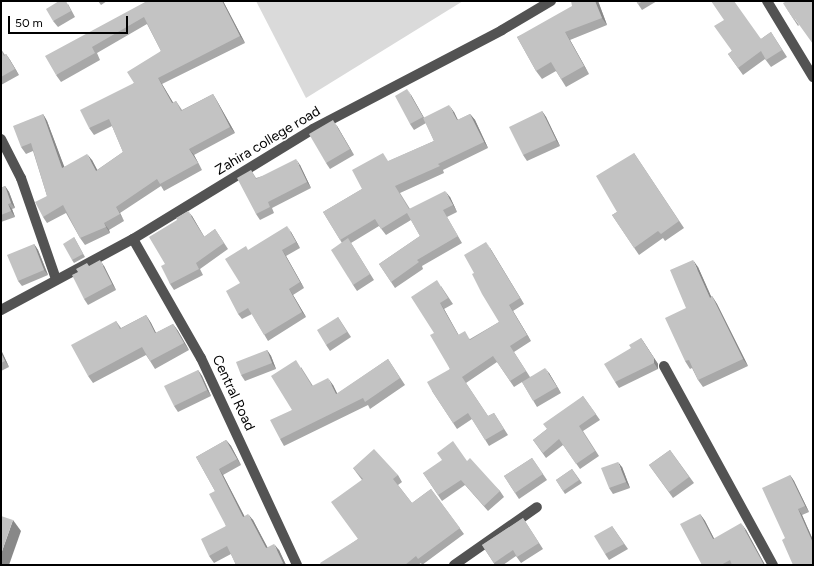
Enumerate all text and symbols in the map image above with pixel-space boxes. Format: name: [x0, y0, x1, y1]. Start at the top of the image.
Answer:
scale bar: [10, 8, 130, 34]
text: 50 m: [15, 16, 43, 30]
street label: Zahira college road: [212, 103, 324, 179]
street label: Central Road: [208, 353, 258, 433]

